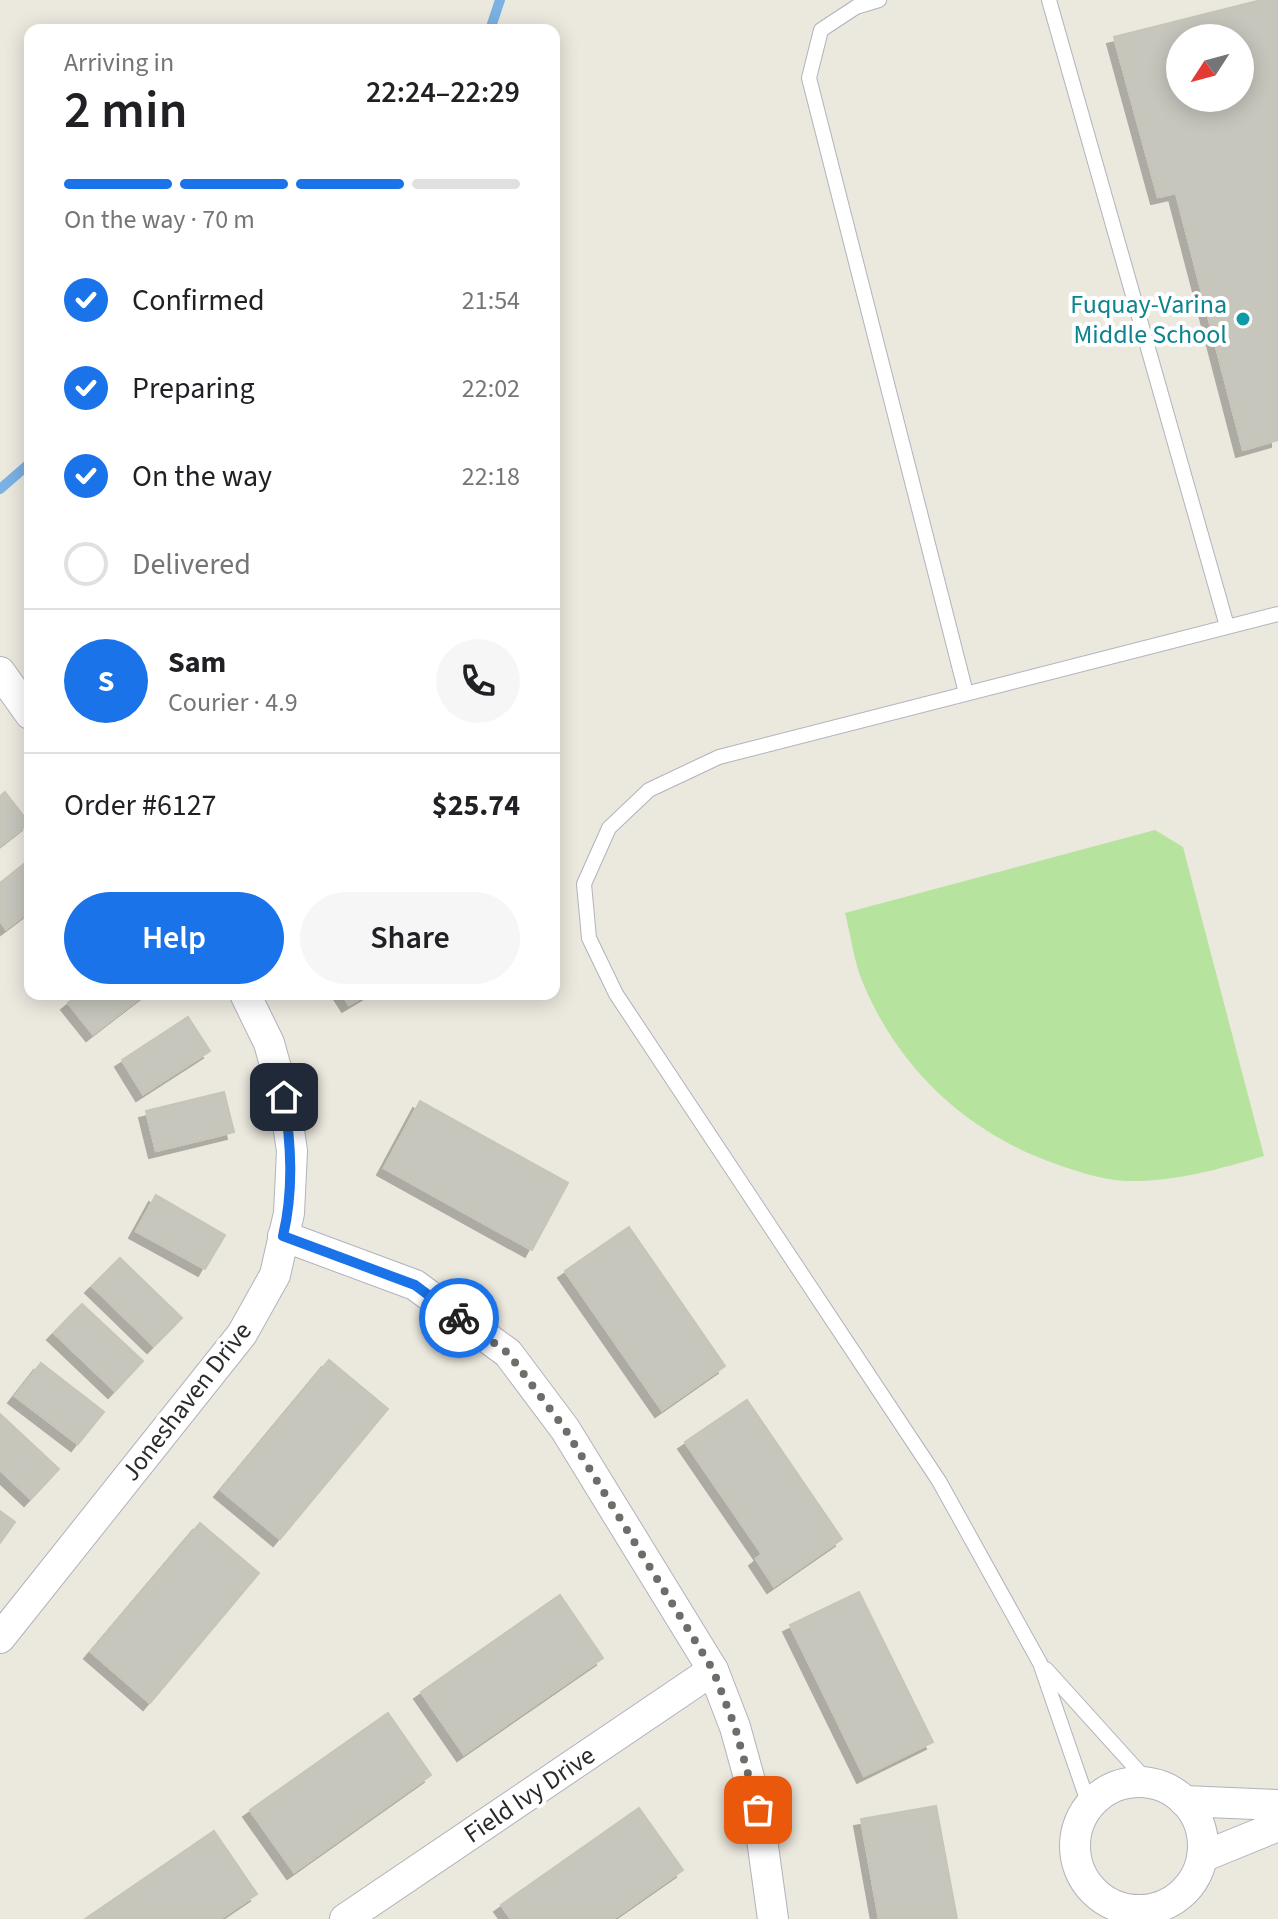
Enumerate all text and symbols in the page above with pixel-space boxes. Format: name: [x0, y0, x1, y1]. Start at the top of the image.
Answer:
north arrow: [1166, 24, 1254, 112]
map controls: [1166, 24, 1254, 112]
text: Arriving in: [64, 44, 174, 81]
text: 22:24–22:29: [366, 71, 520, 114]
text: 2 min: [64, 74, 188, 148]
text: On the way · 70 m: [64, 201, 255, 238]
icon: check: [64, 278, 108, 322]
text: Confirmed: [132, 279, 265, 322]
text: 21:54: [462, 282, 520, 319]
place label: Fuquay-Varina Middle School: [1070, 286, 1227, 353]
marker: Fuquay-Varina Middle School: [1234, 310, 1252, 328]
icon: check: [64, 366, 108, 410]
text: Preparing: [132, 367, 255, 410]
text: 22:02: [462, 370, 520, 407]
icon: check: [64, 454, 108, 498]
text: On the way: [132, 455, 272, 498]
text: 22:18: [462, 458, 520, 495]
text: Delivered: [132, 543, 251, 586]
button: phone: [436, 639, 520, 723]
text: Sam: [168, 641, 226, 684]
text: S: [98, 660, 114, 703]
text: Courier · 4.9: [168, 684, 298, 721]
text: Order #6127: [64, 784, 217, 827]
text: $25.74: [432, 784, 520, 827]
button: Help: [64, 892, 284, 984]
button: Share: [300, 892, 520, 984]
pin: [250, 1063, 318, 1131]
icon: home: [262, 1075, 306, 1119]
courier: [419, 1278, 499, 1358]
icon: bike: [437, 1296, 481, 1340]
street label: Joneshaven Drive: [113, 1314, 260, 1489]
street label: Field Ivy Drive: [456, 1737, 602, 1852]
pin: [724, 1776, 792, 1844]
icon: bag: [736, 1788, 780, 1832]

